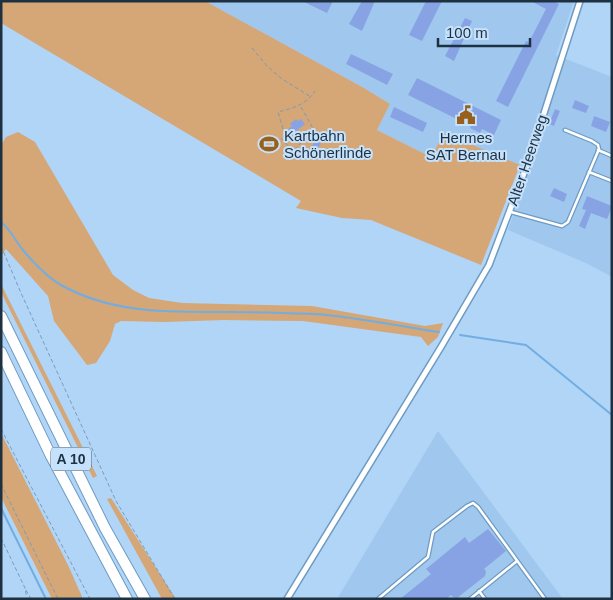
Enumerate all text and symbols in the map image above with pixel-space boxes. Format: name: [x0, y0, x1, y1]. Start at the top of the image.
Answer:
scale bar: [438, 15, 530, 47]
text: 100 m: [446, 24, 488, 41]
public building icon: Hermes SAT Bernau: [455, 104, 477, 126]
street label: Alter Heerweg: [503, 112, 551, 208]
place label: Kartbahn Schönerlinde: [284, 127, 372, 161]
place label: Hermes SAT Bernau: [426, 129, 506, 163]
sports icon: Kartbahn Schönerlinde: [258, 133, 280, 155]
road number: A 10: [51, 448, 91, 470]

